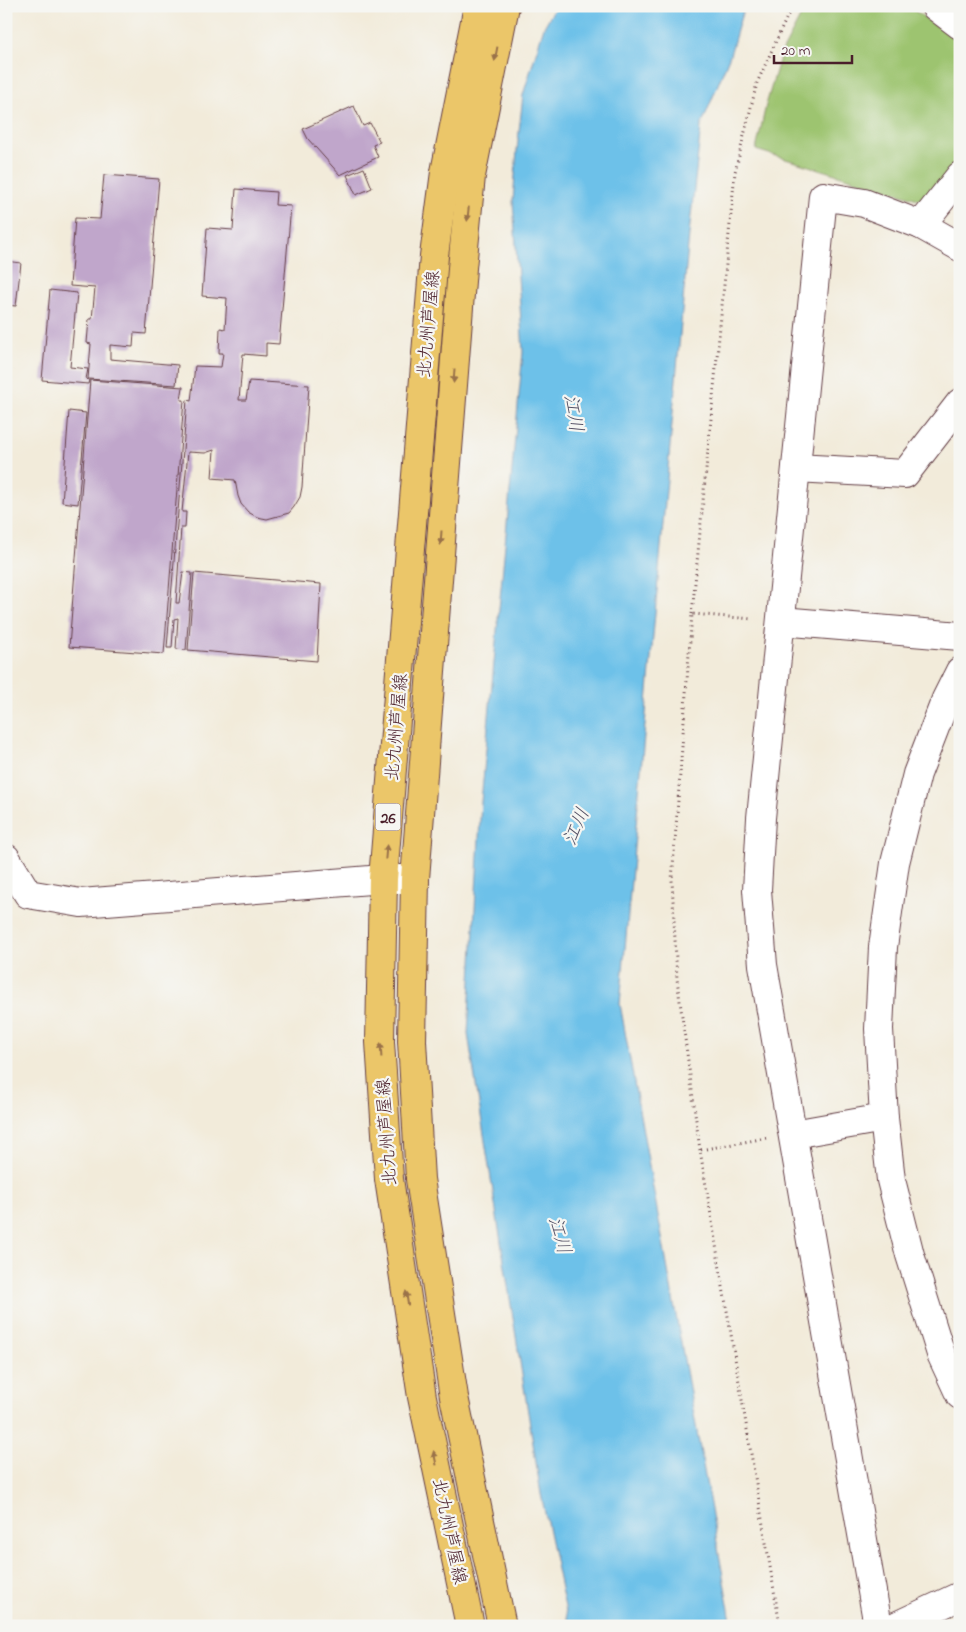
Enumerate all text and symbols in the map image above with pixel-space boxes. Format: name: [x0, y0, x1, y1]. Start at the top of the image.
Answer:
scale bar: [774, 32, 851, 64]
text: 20 m: [781, 40, 811, 62]
one-way arrow: [491, 46, 499, 62]
one-way arrow: [464, 206, 472, 222]
street label: 北九州芦屋線: [412, 269, 448, 379]
one-way arrow: [450, 368, 458, 384]
water label: 江川: [556, 393, 589, 434]
one-way arrow: [437, 530, 445, 546]
street label: 北九州芦屋線: [380, 672, 416, 782]
road number: 26: [376, 804, 400, 830]
water label: 江川: [557, 804, 597, 850]
one-way arrow: [382, 844, 390, 860]
one-way arrow: [376, 1042, 384, 1058]
street label: 北九州芦屋線: [371, 1077, 405, 1187]
water label: 江川: [541, 1214, 577, 1258]
one-way arrow: [402, 1290, 410, 1306]
one-way arrow: [431, 1451, 439, 1466]
street label: 北九州芦屋線: [424, 1476, 472, 1587]

